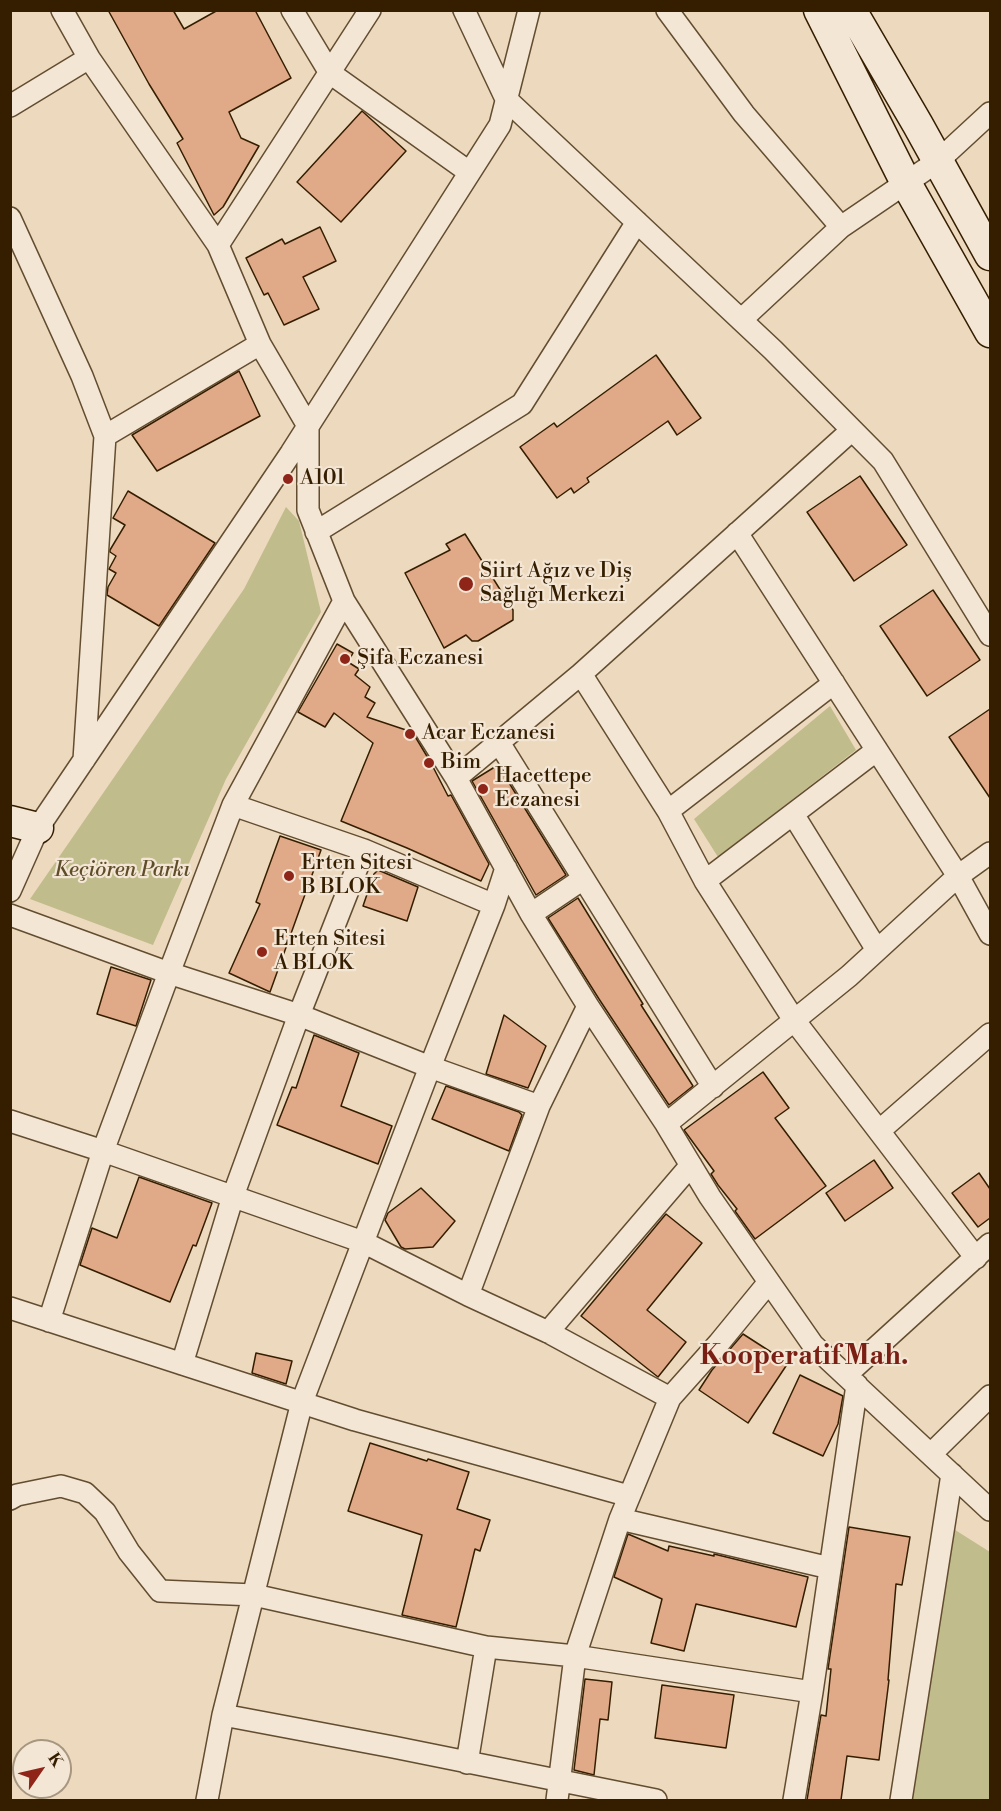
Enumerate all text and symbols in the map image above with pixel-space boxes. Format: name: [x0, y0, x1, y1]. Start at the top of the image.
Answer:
place label: A101: [300, 466, 345, 492]
marker: A101: [281, 472, 295, 486]
place label: Siirt Ağız ve Diş Sağlığı Merkezi: [480, 559, 632, 609]
marker: Siirt Ağız ve Diş Sağlığı Merkezi: [457, 575, 475, 593]
place label: Şifa Eczanesi: [357, 646, 484, 672]
marker: Şifa Eczanesi: [338, 652, 352, 666]
place label: Acar Eczanesi: [422, 721, 556, 747]
marker: Acar Eczanesi: [403, 727, 417, 741]
place label: Bim: [441, 750, 481, 776]
marker: Bim: [422, 756, 436, 770]
place label: Hacettepe Eczanesi: [495, 764, 592, 814]
marker: Hacettepe Eczanesi: [476, 782, 490, 796]
place label: Erten Sitesi B BLOK: [301, 851, 413, 901]
park label: Keçiören Parkı: [54, 858, 190, 884]
marker: Erten Sitesi B BLOK: [282, 869, 296, 883]
place label: Erten Sitesi A BLOK: [274, 927, 386, 977]
marker: Erten Sitesi A BLOK: [255, 945, 269, 959]
district label: Kooperatif Mah.: [700, 1342, 908, 1374]
north arrow: [12, 1739, 72, 1799]
text: K: [43, 1749, 67, 1771]

